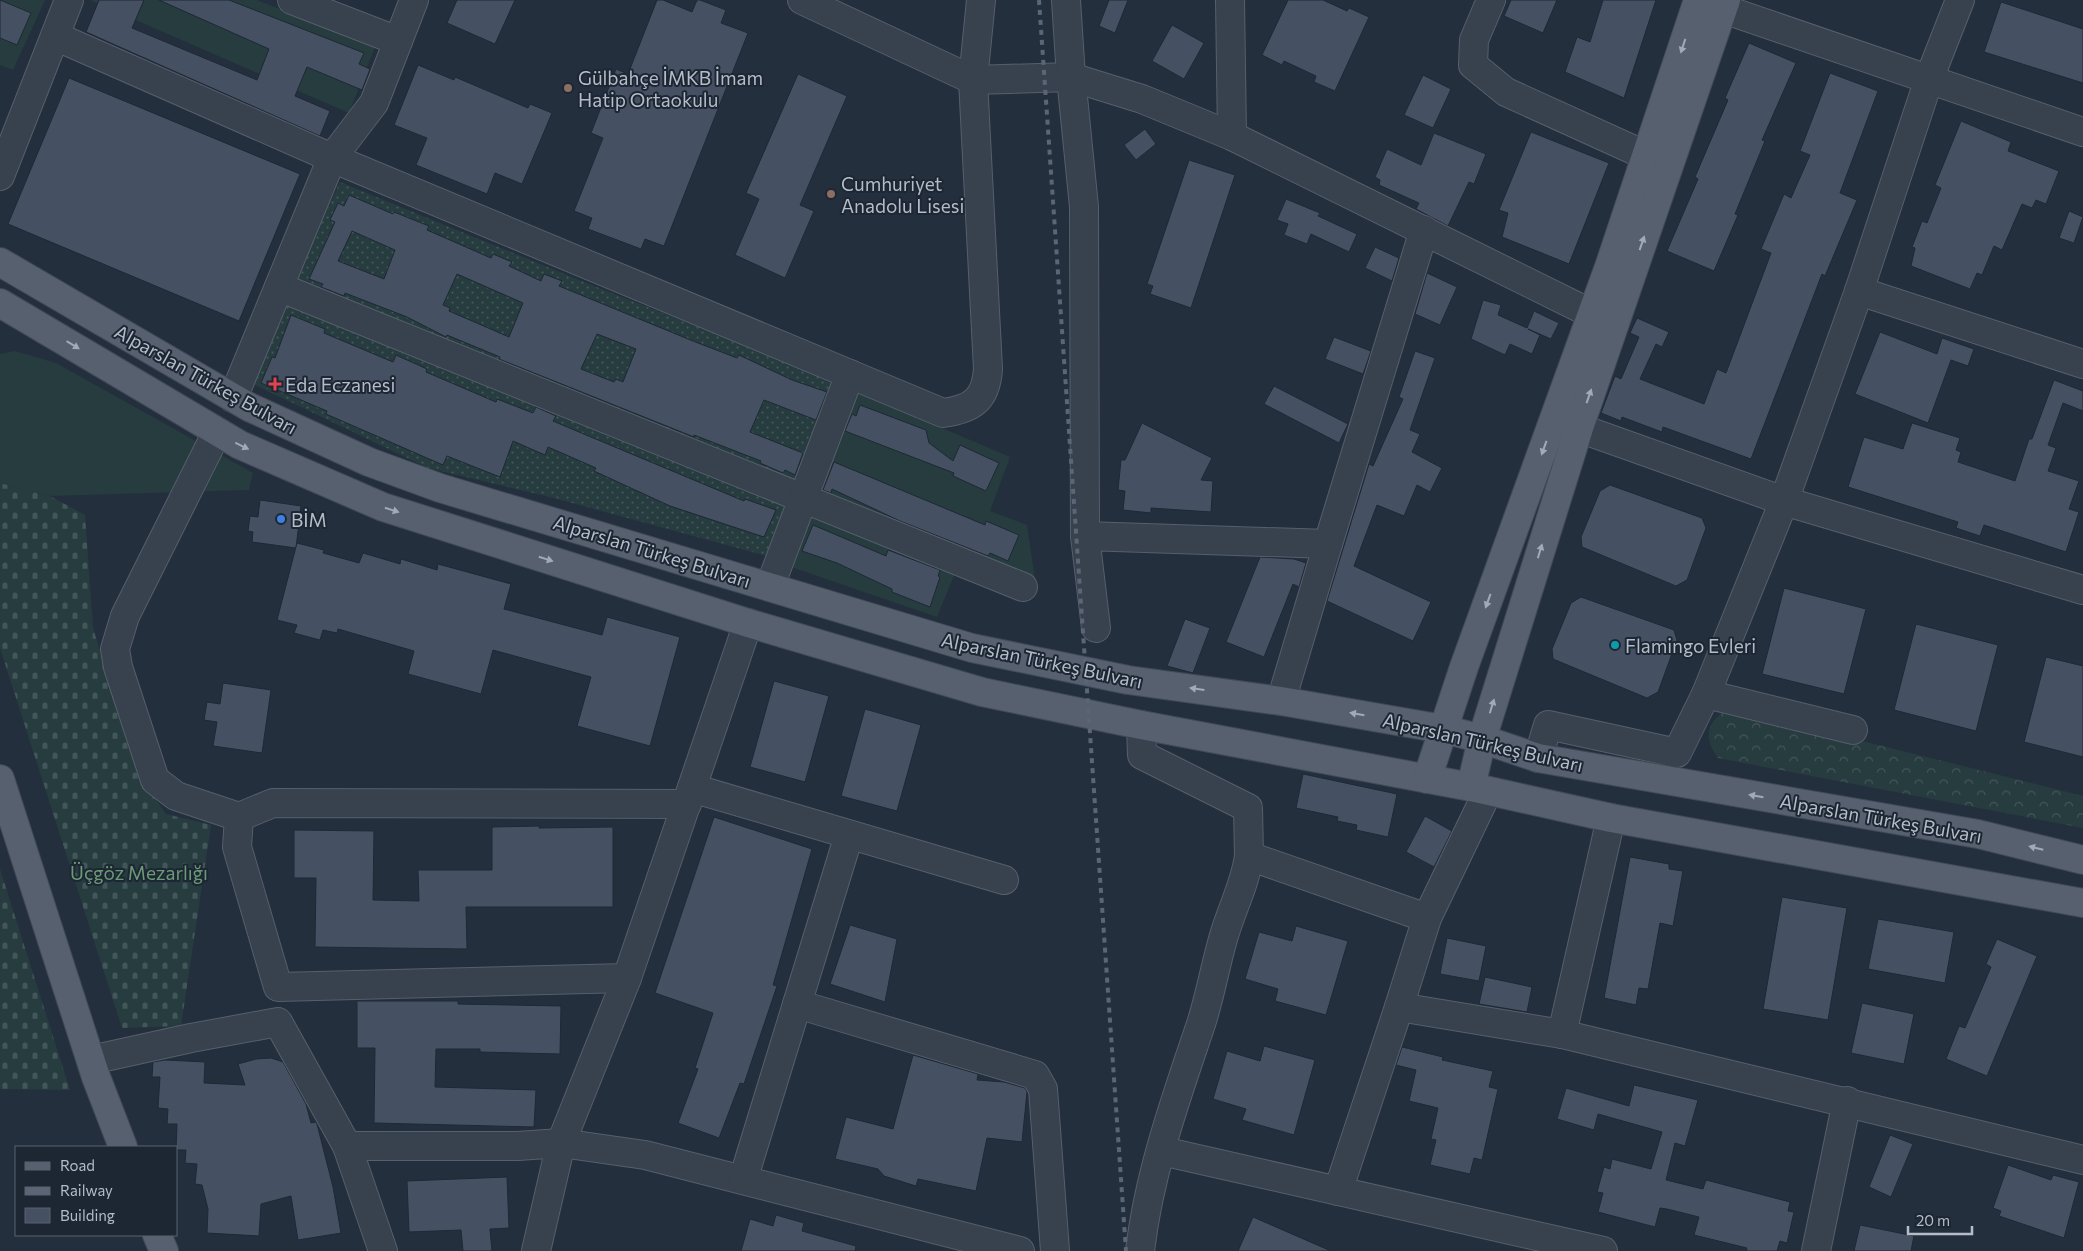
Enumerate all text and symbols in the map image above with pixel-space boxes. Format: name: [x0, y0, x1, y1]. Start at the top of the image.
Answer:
one-way arrow: [1679, 39, 1687, 54]
place label: Gülbahçe İMKB İmam Hatip Ortaokulu: [578, 66, 763, 111]
marker: Gülbahçe İMKB İmam Hatip Ortaokulu: [562, 82, 574, 94]
place label: Cumhuriyet Anadolu Lisesi: [841, 172, 964, 217]
marker: Cumhuriyet Anadolu Lisesi: [825, 188, 837, 200]
one-way arrow: [1639, 235, 1647, 250]
street label: Alparslan Türkeş Bulvarı: [111, 319, 301, 439]
one-way arrow: [66, 340, 79, 349]
place label: Eda Eczanesi: [285, 373, 395, 396]
marker: Eda Eczanesi: [269, 378, 281, 390]
one-way arrow: [1586, 388, 1594, 403]
one-way arrow: [1540, 441, 1548, 456]
one-way arrow: [235, 442, 250, 450]
one-way arrow: [384, 507, 399, 514]
place label: BİM: [291, 508, 327, 531]
street label: Alparslan Türkeş Bulvarı: [551, 510, 753, 592]
marker: BİM: [275, 513, 287, 525]
one-way arrow: [1537, 543, 1545, 558]
one-way arrow: [539, 556, 554, 563]
one-way arrow: [1484, 593, 1491, 608]
street label: Alparslan Türkeş Bulvarı: [939, 627, 1145, 693]
place label: Flamingo Evleri: [1625, 634, 1756, 657]
marker: Flamingo Evleri: [1609, 639, 1621, 651]
one-way arrow: [1188, 685, 1204, 693]
one-way arrow: [1489, 699, 1497, 714]
street label: Alparslan Türkeş Bulvarı: [1381, 708, 1585, 776]
one-way arrow: [1349, 709, 1365, 717]
street label: Alparslan Türkeş Bulvarı: [1778, 789, 1984, 847]
one-way arrow: [1747, 791, 1763, 799]
one-way arrow: [2028, 844, 2043, 852]
park label: Üçgöz Mezarlığı: [70, 861, 208, 884]
legend: [15, 1146, 178, 1236]
text: Road: [60, 1156, 95, 1174]
text: Railway: [60, 1181, 113, 1199]
scale bar: [1908, 1204, 1972, 1236]
text: Building: [60, 1206, 115, 1224]
text: 20 m: [1916, 1211, 1950, 1229]

